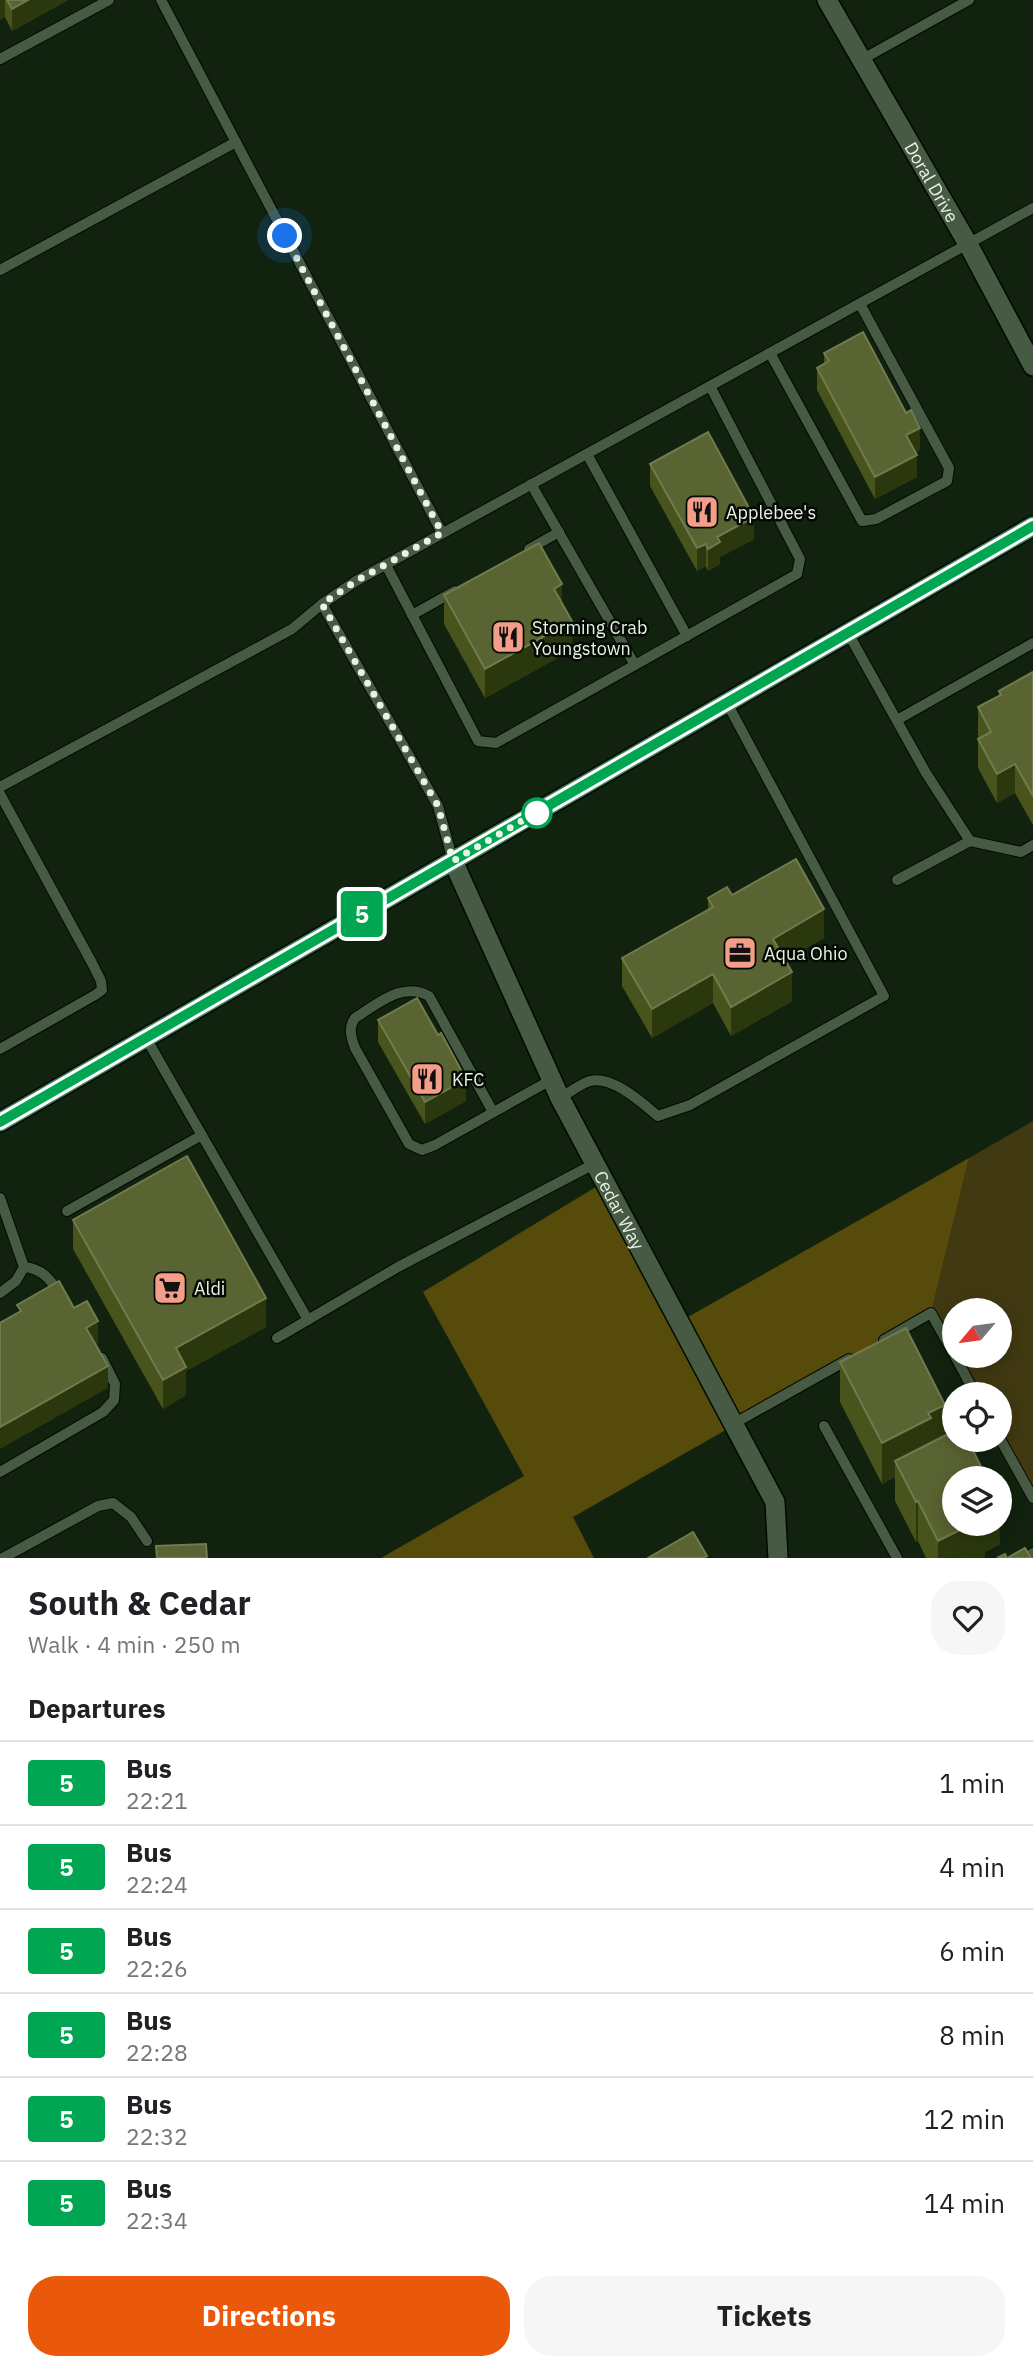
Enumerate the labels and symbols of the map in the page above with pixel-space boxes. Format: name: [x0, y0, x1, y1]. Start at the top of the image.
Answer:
street label: Doral Drive: [900, 137, 964, 226]
your location: [267, 218, 302, 253]
restaurant icon: Applebee's: [683, 493, 721, 531]
place label: Applebee's: [726, 501, 816, 524]
place label: Storming Crab Youngstown: [532, 616, 647, 660]
restaurant icon: Storming Crab Youngstown: [489, 618, 527, 656]
unlabelled marker: [522, 798, 552, 828]
line badge: 5: [339, 891, 385, 937]
office icon: Aqua Ohio: [721, 934, 759, 972]
place label: Aqua Ohio: [764, 942, 848, 965]
restaurant icon: KFC: [408, 1060, 446, 1098]
place label: KFC: [452, 1068, 484, 1091]
street label: Cedar Way: [589, 1167, 650, 1254]
supermarket icon: Aldi: [151, 1269, 189, 1307]
place label: Aldi: [194, 1277, 225, 1300]
north arrow: [942, 1298, 1012, 1368]

